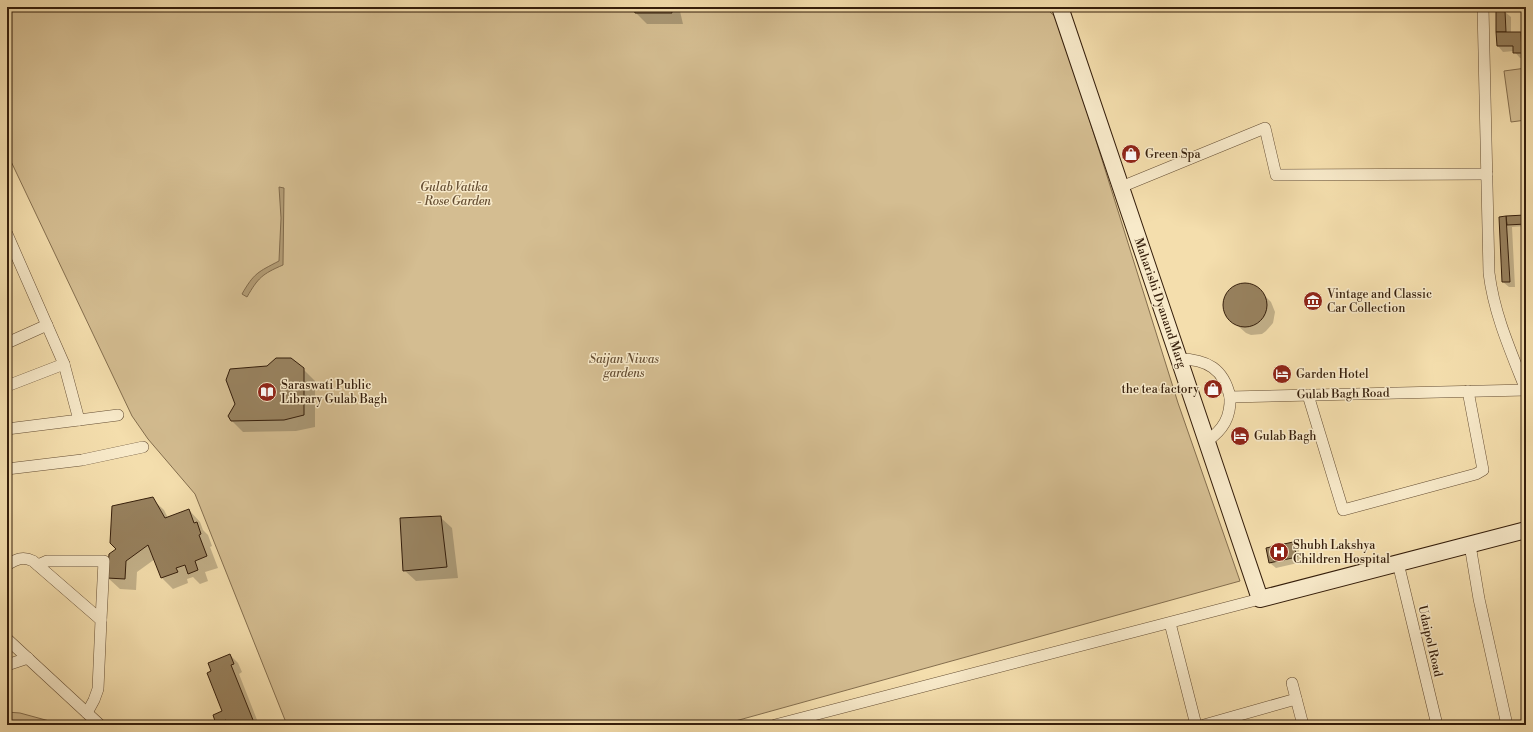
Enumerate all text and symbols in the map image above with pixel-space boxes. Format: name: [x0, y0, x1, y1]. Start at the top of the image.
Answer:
shop icon: Green Spa: [1120, 143, 1142, 165]
place label: Green Spa: [1145, 147, 1202, 162]
park label: Gulab Vatika - Rose Garden: [417, 180, 491, 209]
street label: Maharishi Dyanand Marg: [1131, 236, 1190, 371]
place label: Vintage and Classic Car Collection: [1326, 287, 1432, 316]
museum icon: Vintage and Classic Car Collection: [1302, 290, 1324, 312]
park label: Saijan Niwas gardens: [589, 352, 659, 381]
hotel icon: Garden Hotel: [1271, 363, 1293, 385]
place label: Garden Hotel: [1296, 367, 1369, 382]
place label: Saraswati Public Library Gulab Bagh: [281, 378, 387, 407]
shop icon: the tea factory: [1202, 378, 1224, 400]
library icon: Saraswati Public Library Gulab Bagh: [256, 381, 278, 403]
place label: the tea factory: [1121, 382, 1199, 397]
street label: Gulab Bagh Road: [1296, 386, 1390, 402]
hotel icon: Gulab Bagh: [1229, 425, 1251, 447]
place label: Gulab Bagh: [1254, 429, 1317, 444]
place label: Shubh Lakshya Children Hospital: [1293, 538, 1390, 567]
hospital icon: Shubh Lakshya Children Hospital: [1268, 541, 1290, 563]
street label: Udaipol Road: [1414, 604, 1446, 678]

